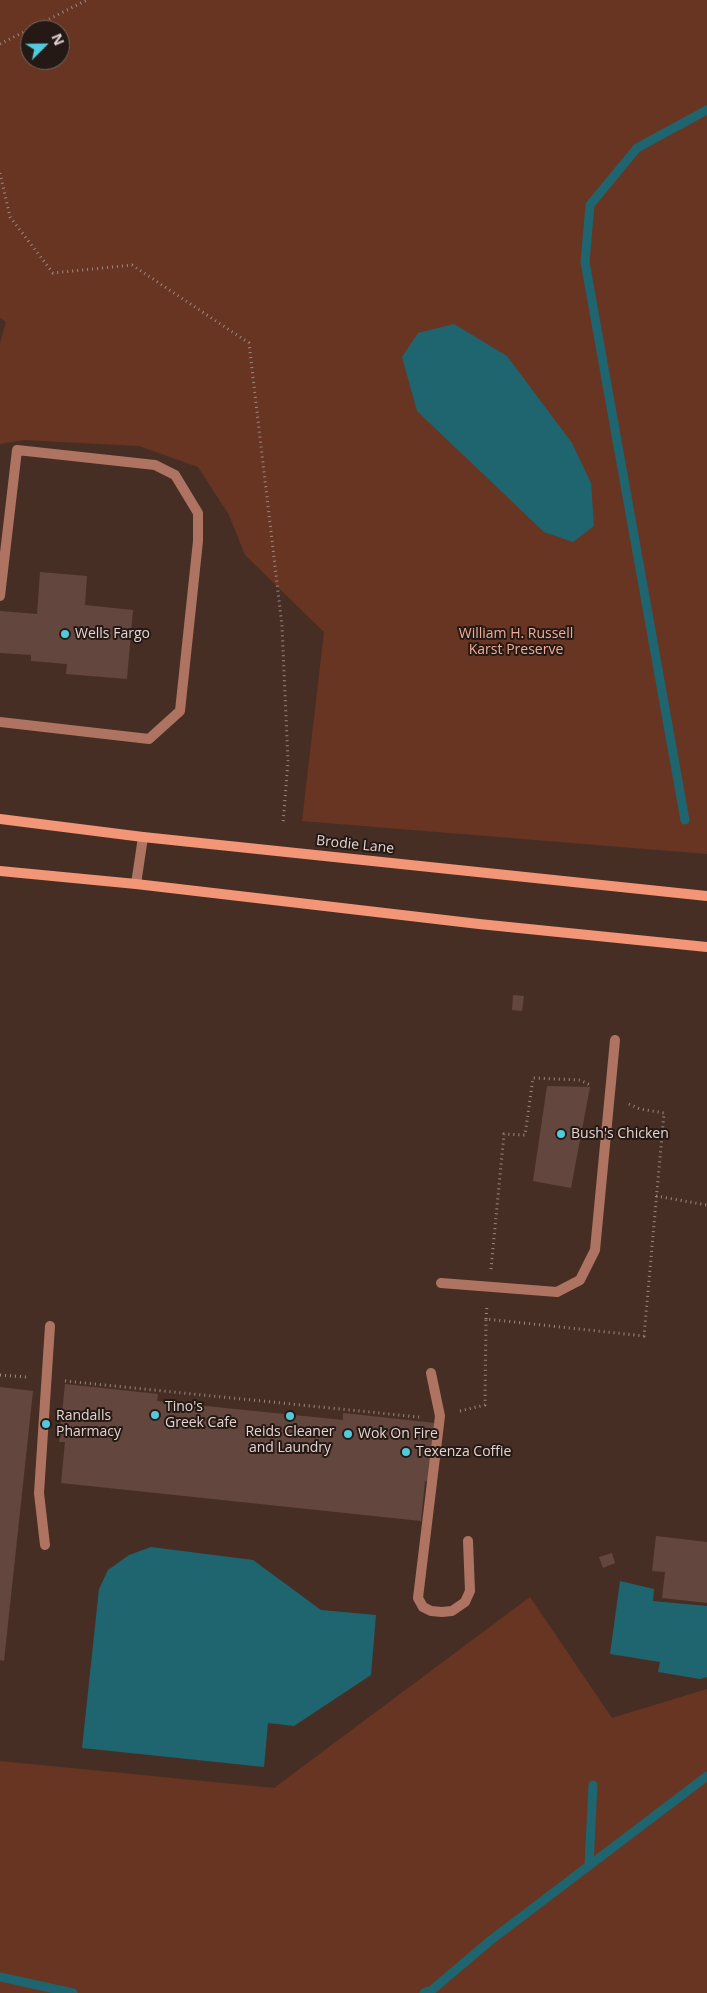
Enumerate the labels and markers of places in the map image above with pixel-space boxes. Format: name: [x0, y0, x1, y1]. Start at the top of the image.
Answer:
place label: Wells Fargo: [75, 626, 150, 642]
marker: Wells Fargo: [59, 628, 71, 640]
place label: Bush's Chicken: [571, 1126, 669, 1142]
marker: Bush's Chicken: [555, 1128, 567, 1140]
place label: Tino's Greek Cafe: [165, 1399, 237, 1431]
place label: Randalls Pharmacy: [56, 1408, 121, 1440]
marker: Tino's Greek Cafe: [149, 1409, 161, 1421]
marker: Reids Cleaner and Laundry: [284, 1410, 296, 1422]
marker: Randalls Pharmacy: [40, 1418, 52, 1430]
place label: Reids Cleaner and Laundry: [245, 1424, 335, 1456]
place label: Wok On Fire: [358, 1426, 438, 1442]
marker: Wok On Fire: [342, 1428, 354, 1440]
place label: Texenza Coffie: [416, 1444, 511, 1460]
marker: Texenza Coffie: [400, 1446, 412, 1458]

